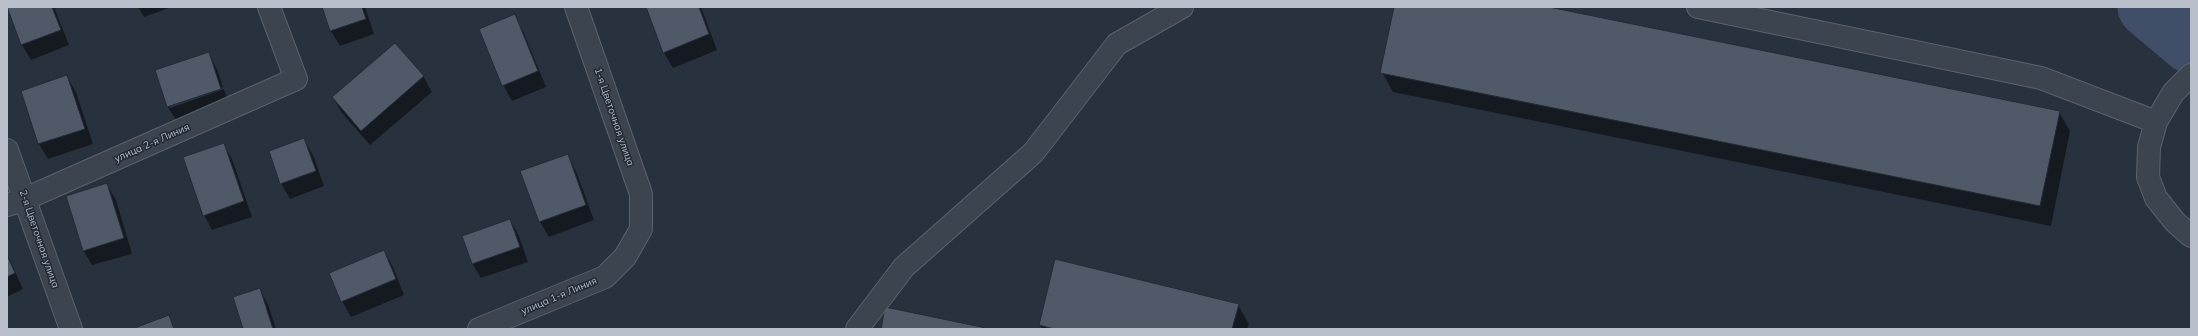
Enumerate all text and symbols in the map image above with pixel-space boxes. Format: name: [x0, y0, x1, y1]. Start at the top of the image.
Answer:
street label: 1-я Цветочная улица: [592, 66, 636, 168]
street label: улица 2-я Линия: [113, 121, 191, 165]
street label: 2-я Цветочная улица: [17, 188, 61, 290]
street label: улица 1-я Линия: [519, 275, 599, 317]

